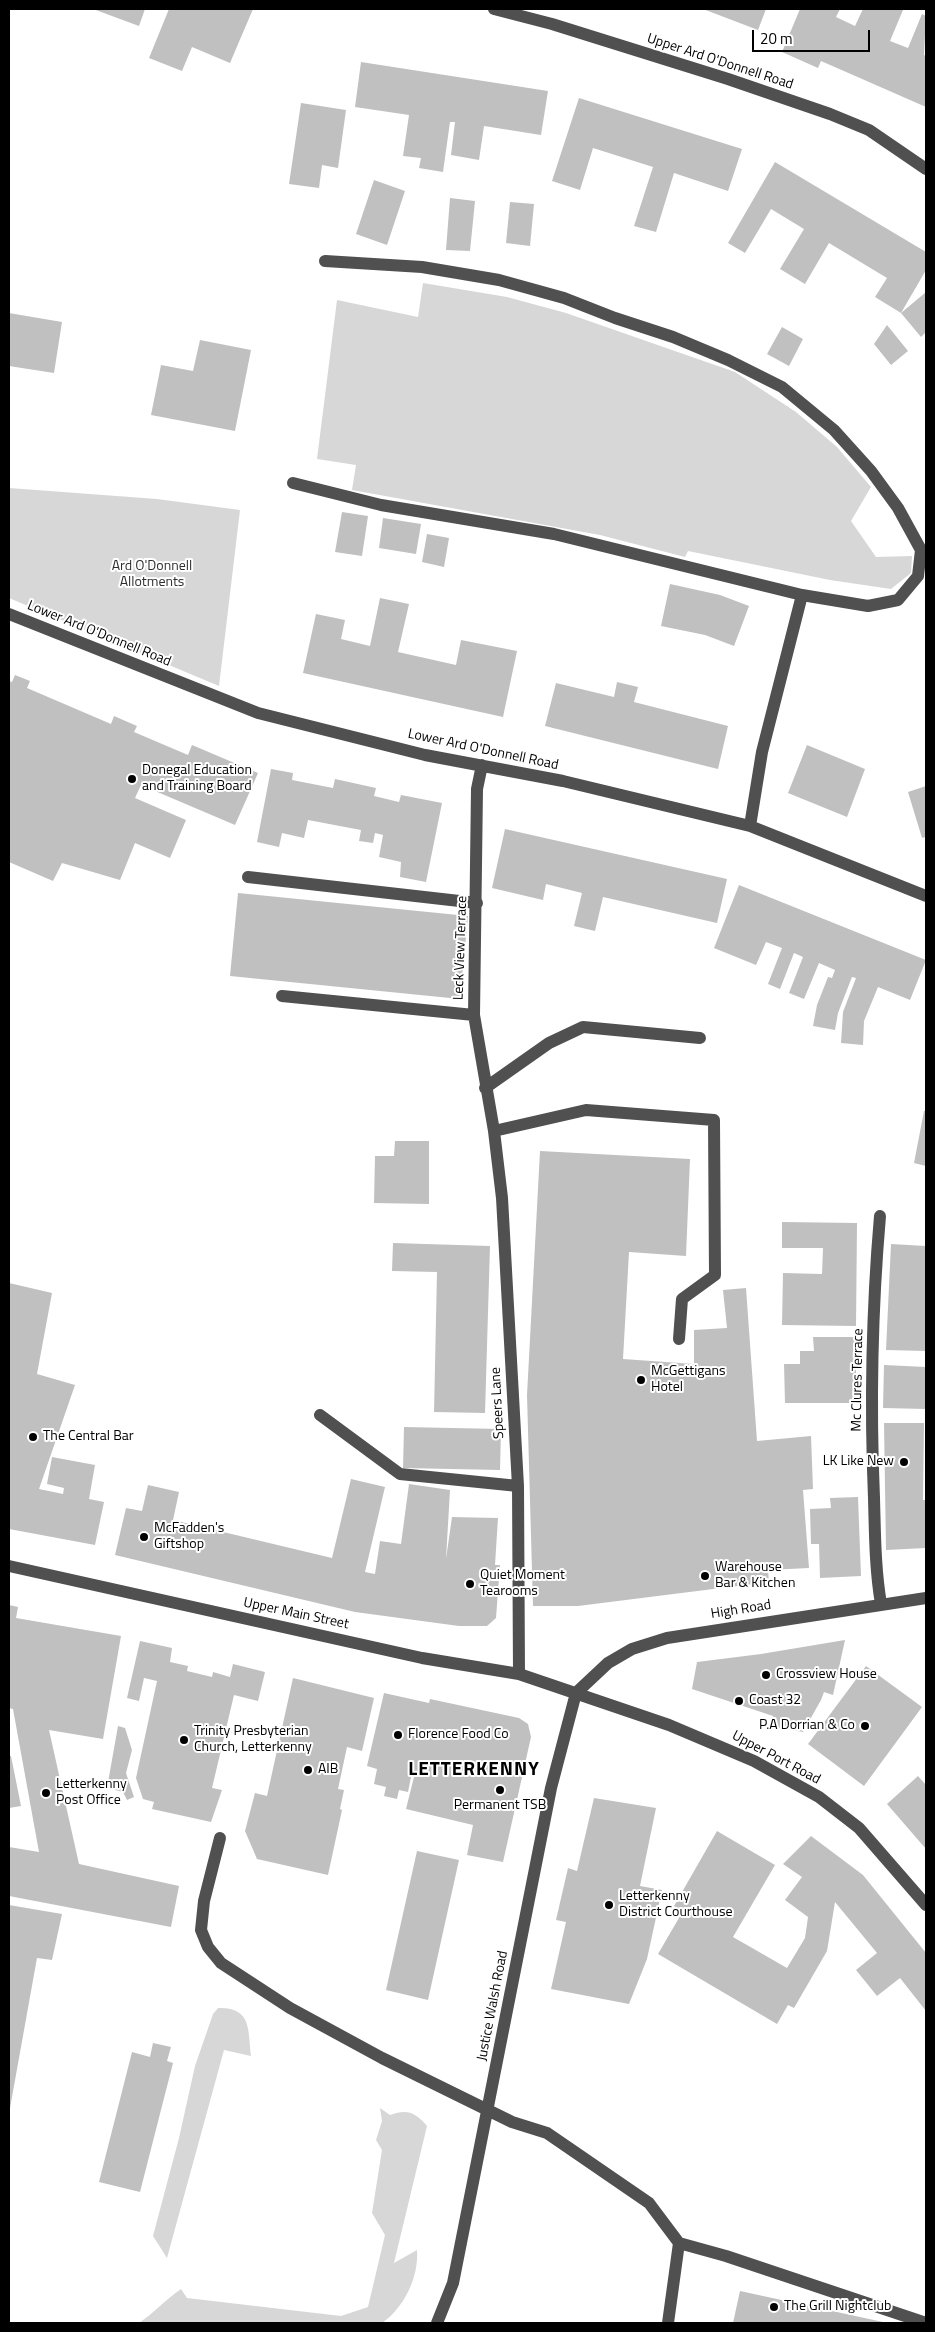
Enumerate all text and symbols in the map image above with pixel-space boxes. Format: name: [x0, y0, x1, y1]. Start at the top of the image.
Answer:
scale bar: [755, 20, 872, 52]
text: 20 m: [760, 27, 793, 50]
street label: Upper Ard O'Donnell Road: [645, 30, 795, 94]
park label: Ard O'Donnell Allotments: [112, 559, 192, 592]
street label: Lower Ard O'Donnell Road: [25, 597, 173, 671]
street label: Lower Ard O'Donnell Road: [406, 726, 560, 774]
place label: Donegal Education and Training Board: [142, 763, 252, 796]
marker: Donegal Education and Training Board: [126, 773, 138, 785]
street label: Leck View Terrace: [451, 895, 471, 1001]
street label: Mc Clures Terrace: [849, 1328, 867, 1432]
place label: McGettigans Hotel: [651, 1364, 726, 1396]
street label: Speers Lane: [488, 1367, 508, 1439]
marker: McGettigans Hotel: [635, 1374, 647, 1386]
place label: The Central Bar: [43, 1429, 134, 1445]
marker: The Central Bar: [27, 1431, 39, 1443]
place label: LK Like New: [823, 1454, 894, 1470]
marker: LK Like New: [898, 1456, 910, 1468]
place label: McFadden's Giftshop: [154, 1521, 224, 1554]
marker: McFadden's Giftshop: [138, 1531, 150, 1543]
place label: Warehouse Bar & Kitchen: [715, 1560, 795, 1592]
place label: Quiet Moment Tearooms: [480, 1568, 565, 1600]
marker: Warehouse Bar & Kitchen: [699, 1570, 711, 1582]
marker: Quiet Moment Tearooms: [464, 1578, 476, 1590]
street label: Upper Main Street: [242, 1595, 350, 1633]
street label: High Road: [710, 1597, 772, 1623]
place label: Crossview House: [776, 1667, 877, 1683]
marker: Crossview House: [760, 1669, 772, 1681]
place label: Coast 32: [749, 1693, 801, 1709]
marker: Coast 32: [733, 1695, 745, 1707]
place label: P.A Dorrian & Co: [759, 1718, 855, 1734]
marker: P.A Dorrian & Co: [859, 1720, 871, 1732]
place label: Trinity Presbyterian Church, Letterkenny: [194, 1724, 312, 1756]
place label: Florence Food Co: [408, 1727, 509, 1743]
street label: Upper Port Road: [729, 1728, 823, 1788]
marker: Florence Food Co: [392, 1729, 404, 1741]
marker: Trinity Presbyterian Church, Letterkenny: [178, 1734, 190, 1746]
district label: LETTERKENNY: [407, 1759, 541, 1781]
place label: AIB: [318, 1762, 338, 1778]
marker: AIB: [302, 1764, 314, 1776]
place label: Letterkenny Post Office: [56, 1777, 127, 1810]
marker: Permanent TSB: [494, 1784, 506, 1796]
marker: Letterkenny Post Office: [40, 1787, 52, 1799]
place label: Permanent TSB: [454, 1798, 546, 1814]
place label: Letterkenny District Courthouse: [619, 1889, 733, 1921]
marker: Letterkenny District Courthouse: [603, 1899, 615, 1911]
street label: Justice Walsh Road: [474, 1949, 512, 2063]
place label: The Grill Nightclub: [784, 2299, 891, 2315]
marker: The Grill Nightclub: [768, 2301, 780, 2313]

